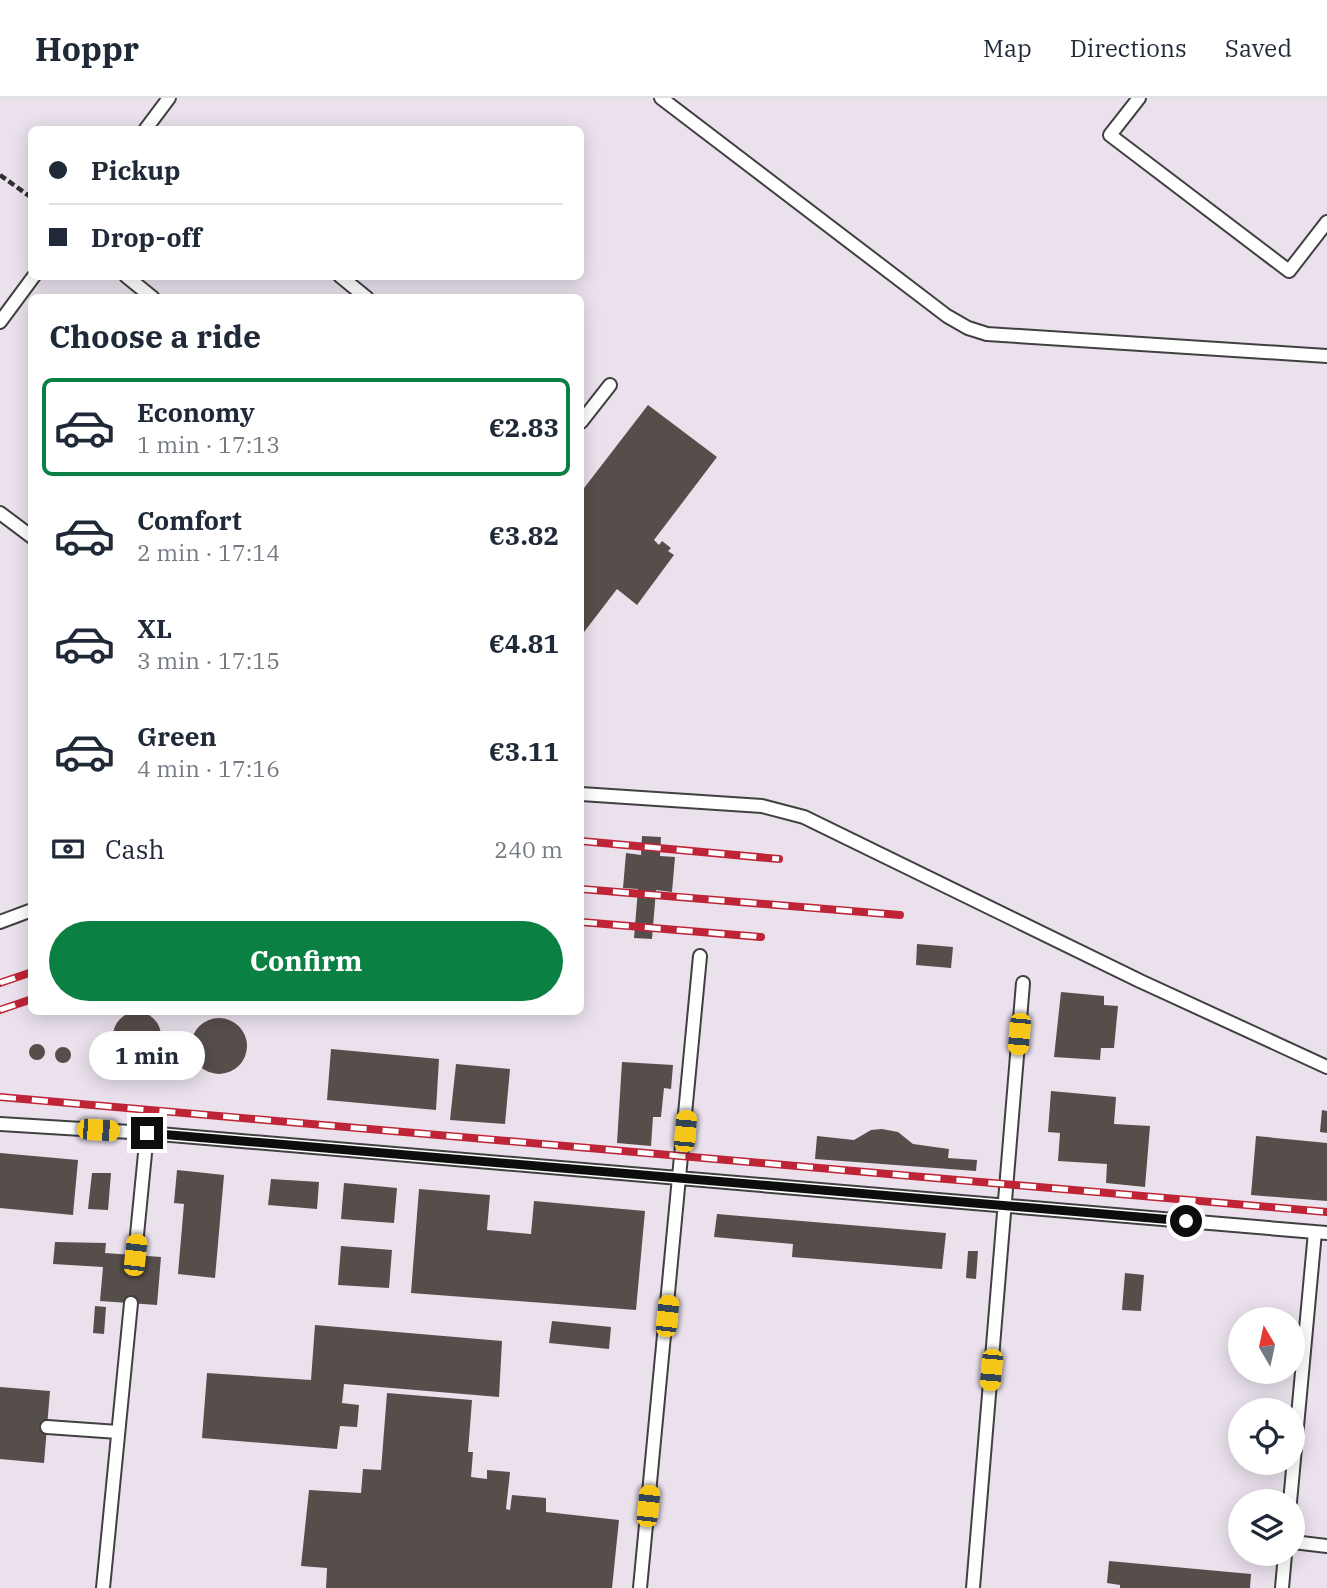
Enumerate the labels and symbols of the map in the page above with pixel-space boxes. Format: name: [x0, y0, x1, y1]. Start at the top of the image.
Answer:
car: [1007, 1012, 1032, 1056]
callout: 1 min: [89, 1032, 205, 1080]
car: [673, 1109, 698, 1153]
route end: [131, 1117, 163, 1149]
car: [77, 1118, 120, 1142]
route start: [1170, 1205, 1202, 1237]
car: [123, 1233, 148, 1277]
car: [655, 1294, 680, 1338]
north arrow: [1228, 1307, 1306, 1384]
car: [979, 1348, 1004, 1392]
car: [636, 1484, 661, 1528]

